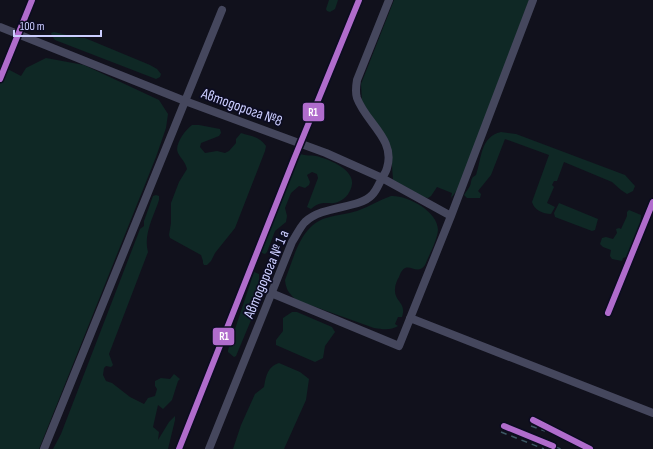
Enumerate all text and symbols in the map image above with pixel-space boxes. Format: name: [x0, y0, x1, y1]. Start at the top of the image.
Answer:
scale bar: [14, 12, 101, 38]
text: 100 m: [20, 19, 45, 34]
street label: Автодорога №8: [198, 84, 285, 131]
line badge: R1: [302, 102, 325, 122]
text: R1: [308, 106, 319, 119]
street label: Автодорога № 1 а: [239, 227, 294, 322]
line badge: R1: [212, 327, 235, 346]
text: R1: [219, 330, 230, 343]

